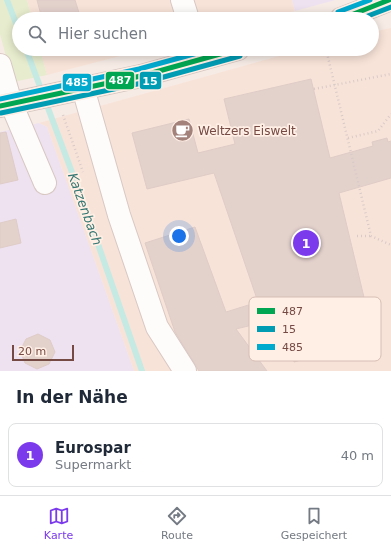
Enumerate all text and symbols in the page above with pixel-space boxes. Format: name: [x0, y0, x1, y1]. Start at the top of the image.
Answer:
search box: [12, 12, 379, 56]
icon: search: [26, 23, 48, 45]
text: Hier suchen: [58, 25, 147, 43]
line badge: 487: [105, 71, 135, 90]
line badge: 15: [139, 71, 162, 90]
line badge: 485: [62, 73, 92, 92]
text: 487: [109, 74, 131, 87]
text: 15: [142, 75, 158, 88]
text: 485: [66, 76, 88, 89]
cafe icon: Weltzers Eiswelt: [170, 118, 196, 144]
place label: Weltzers Eiswelt: [198, 124, 296, 138]
water label: Katzenbach: [65, 171, 105, 247]
your location: [169, 226, 189, 246]
pin: 1: [293, 228, 319, 258]
legend: [249, 297, 381, 361]
text: 487: [282, 305, 303, 318]
text: 15: [282, 323, 296, 336]
text: 485: [282, 341, 303, 354]
scale bar: [12, 343, 74, 362]
text: 20 m: [18, 345, 46, 358]
text: In der Nähe: [16, 387, 128, 407]
text: Eurospar: [55, 439, 131, 457]
text: 1: [25, 448, 35, 463]
text: 40 m: [341, 448, 374, 463]
text: Supermarkt: [55, 457, 131, 472]
tab: Karte: [44, 505, 73, 542]
tab: Route: [161, 505, 193, 542]
tab: Gespeichert: [281, 505, 347, 542]

